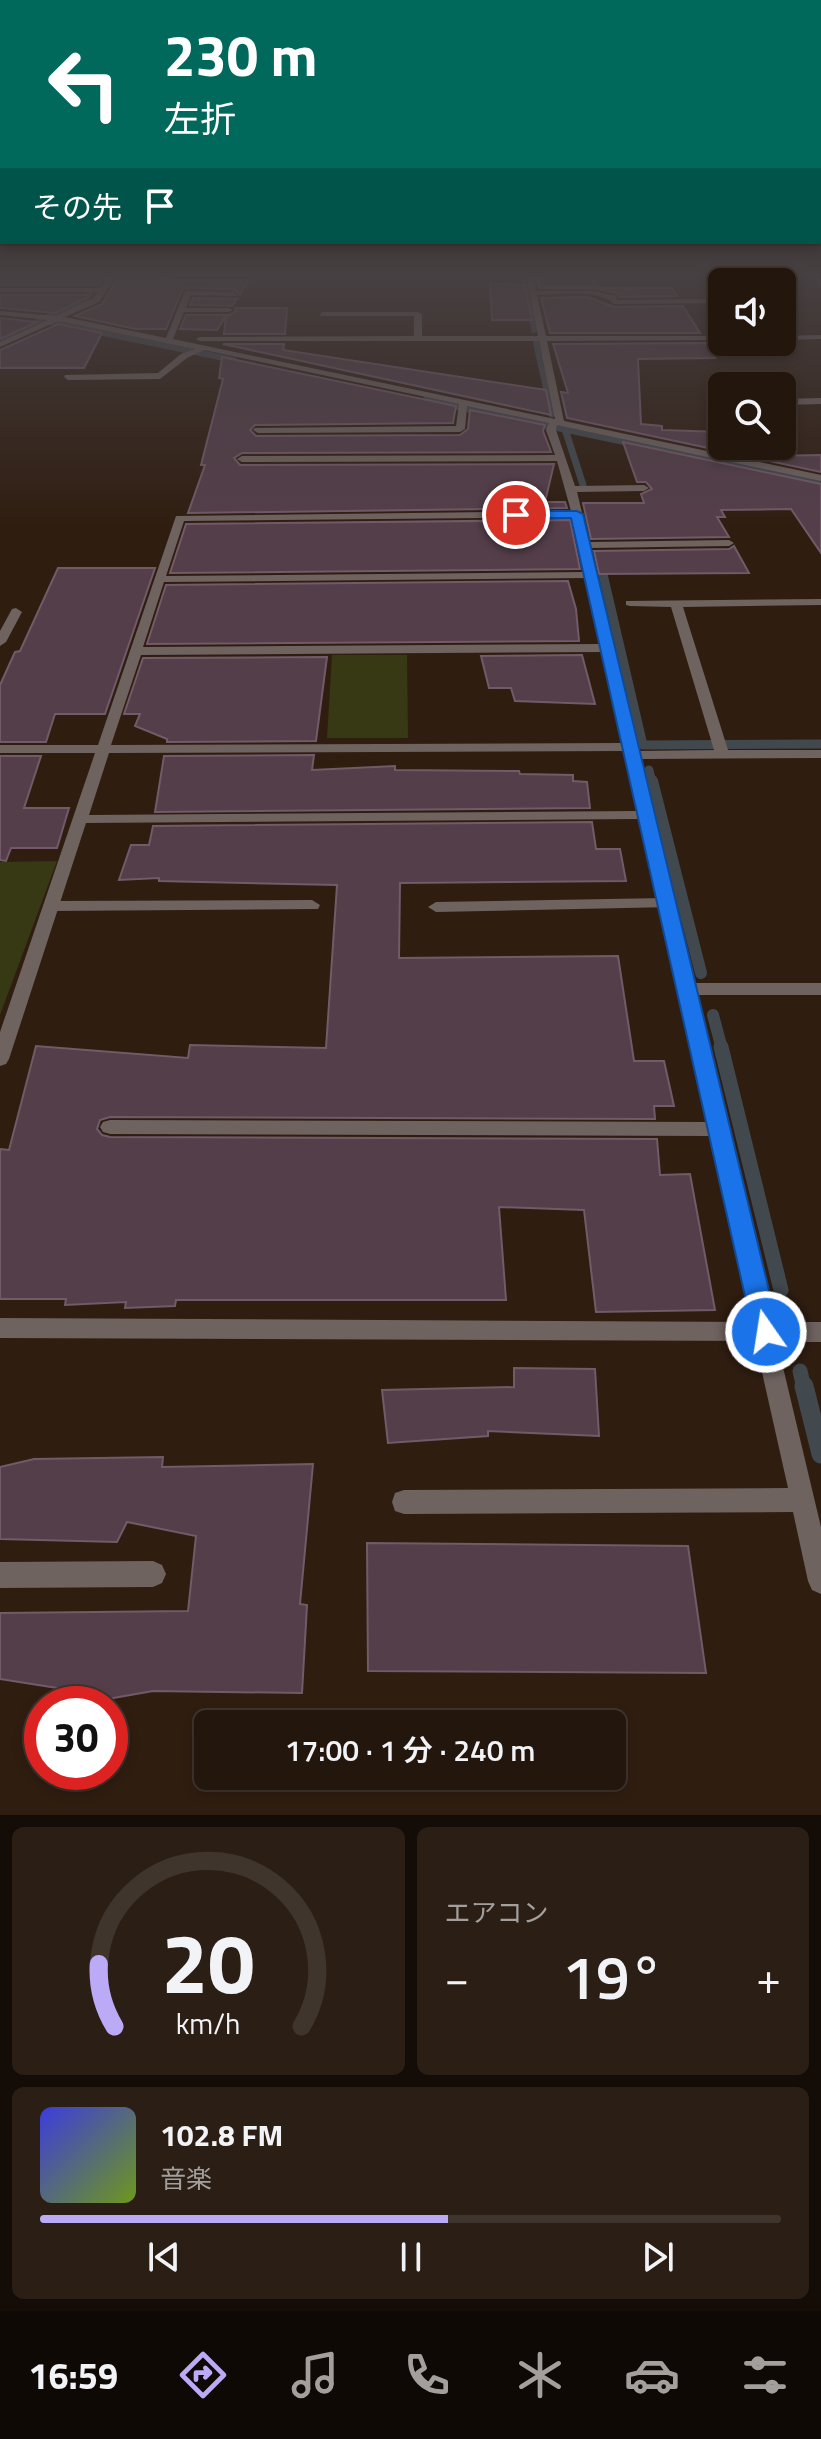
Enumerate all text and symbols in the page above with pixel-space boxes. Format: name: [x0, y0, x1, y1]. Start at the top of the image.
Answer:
text: 230 m: [164, 13, 317, 98]
icon: left: [32, 32, 136, 136]
text: 左折: [164, 91, 236, 146]
text: その先: [32, 184, 122, 230]
icon: arrive: [138, 184, 182, 228]
map controls: [708, 268, 796, 460]
button: sound: [708, 268, 796, 356]
button: search: [708, 372, 796, 460]
pin: [482, 481, 550, 549]
icon: arrive: [494, 493, 538, 537]
position arrow: [724, 1290, 808, 1374]
speed limit sign: 30: [24, 1686, 128, 1790]
text: 17:00 · 1 分 · 240 m: [285, 1727, 535, 1773]
text: エアコン: [445, 1893, 549, 1932]
text: 20: [162, 1899, 255, 2025]
text: 19°: [562, 1931, 663, 2022]
text: −: [445, 1944, 469, 2011]
text: +: [756, 1944, 781, 2011]
text: km/h: [176, 2002, 241, 2045]
text: 102.8 FM: [160, 2112, 283, 2158]
text: 音楽: [160, 2159, 212, 2198]
icon: previous: [142, 2235, 186, 2279]
icon: pause: [389, 2235, 433, 2279]
icon: next: [636, 2235, 680, 2279]
icon: directions: [175, 2347, 231, 2403]
icon: music: [287, 2347, 343, 2403]
icon: phone: [399, 2347, 455, 2403]
icon: climate: [512, 2347, 568, 2403]
icon: car: [624, 2347, 680, 2403]
icon: filters: [737, 2347, 793, 2403]
text: 16:59: [28, 2348, 118, 2403]

